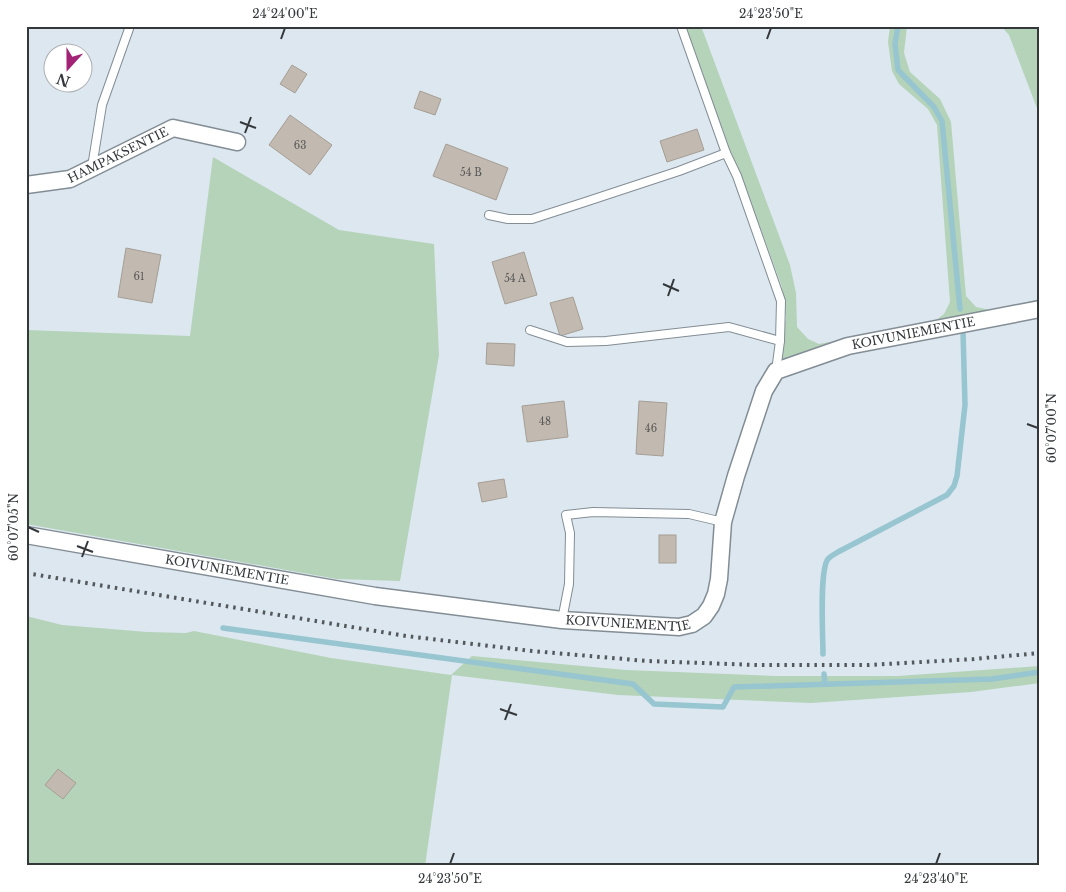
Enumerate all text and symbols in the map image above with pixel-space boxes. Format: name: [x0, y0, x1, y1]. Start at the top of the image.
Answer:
text: 24°24'00"E: [252, 6, 318, 21]
text: 24°23'50"E: [739, 6, 803, 21]
north arrow: [42, 42, 92, 92]
text: N: [54, 69, 73, 91]
street label: HAMPAKSENTIE: [65, 123, 171, 186]
house number: 63: [294, 139, 306, 152]
house number: 54 B: [460, 166, 482, 179]
house number: 61: [134, 270, 144, 283]
house number: 54 A: [504, 272, 526, 285]
street label: KOIVUNIEMENTIE: [850, 314, 977, 352]
text: 60°07'00"N: [1044, 393, 1059, 463]
house number: 48: [539, 415, 551, 428]
house number: 46: [645, 422, 657, 435]
text: 60°07'05"N: [6, 493, 21, 561]
street label: KOIVUNIEMENTIE: [164, 551, 290, 588]
street label: KOIVUNIEMENTIE: [565, 612, 692, 634]
text: 24°23'50"E: [418, 871, 482, 886]
text: 24°23'40"E: [904, 871, 968, 886]

